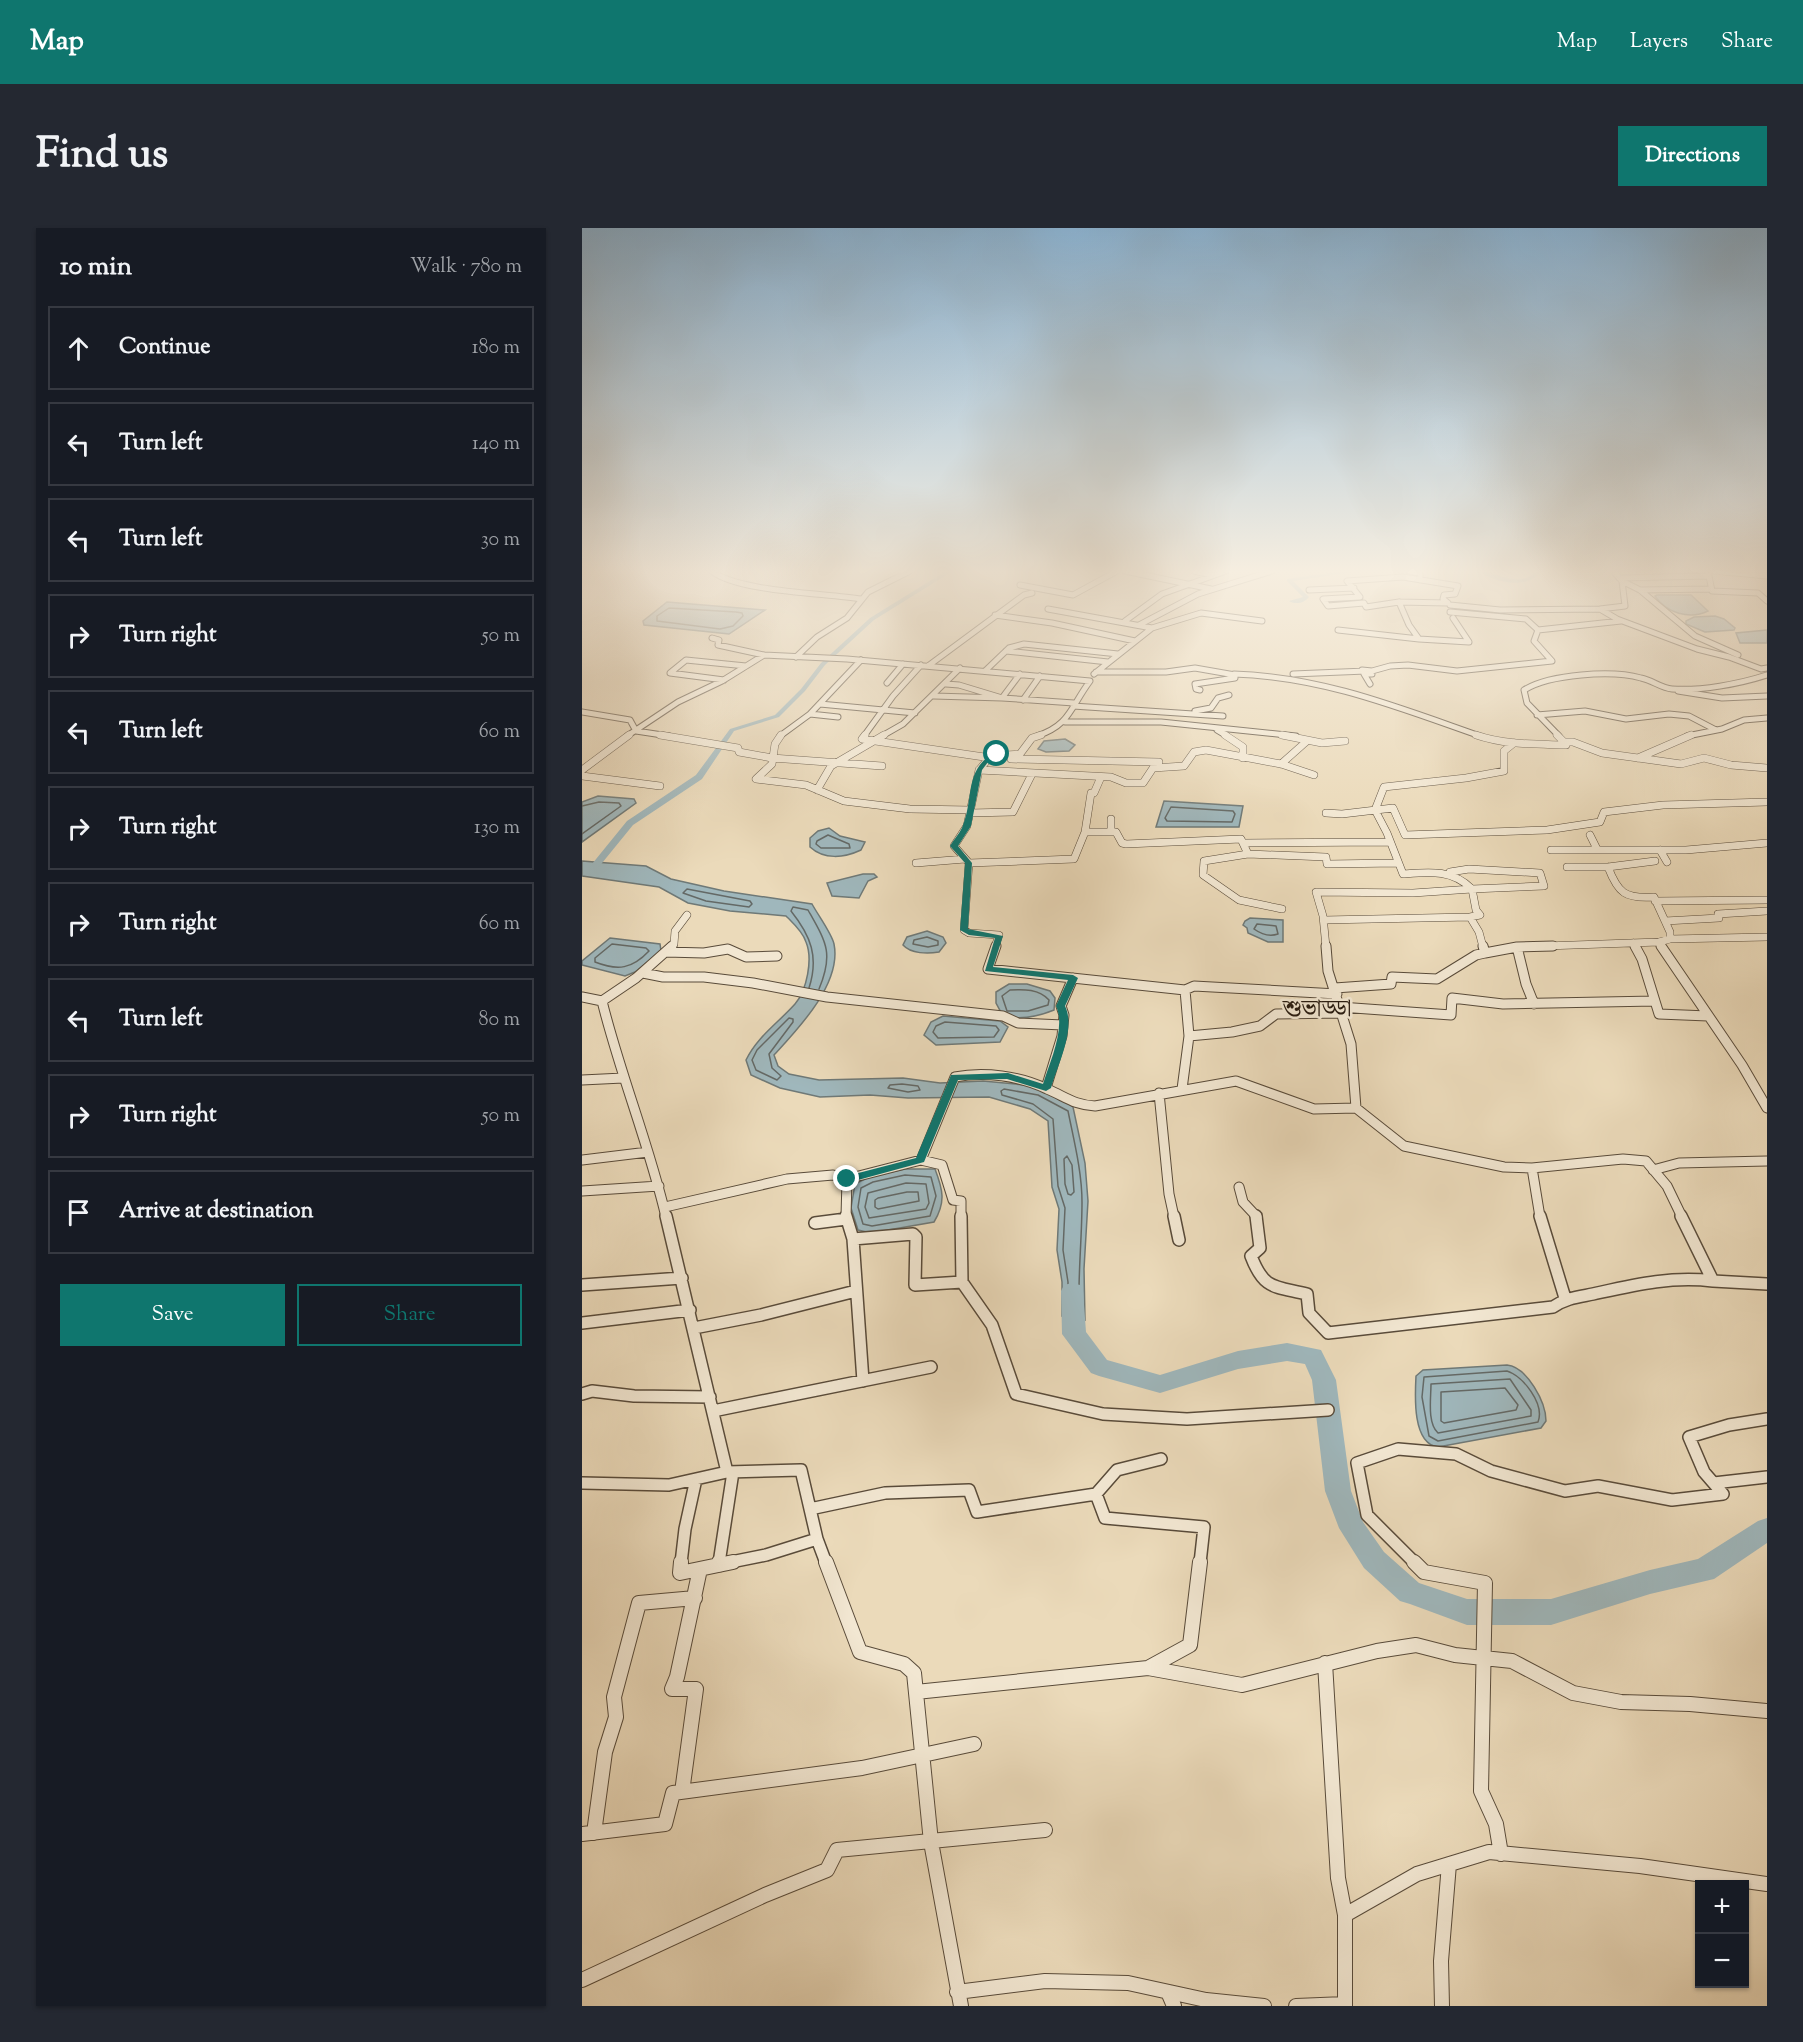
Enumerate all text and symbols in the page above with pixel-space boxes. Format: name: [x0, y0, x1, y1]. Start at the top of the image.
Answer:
text: Map: [30, 22, 84, 62]
text: Map: [1557, 27, 1597, 57]
text: Layers: [1630, 27, 1688, 57]
text: Share: [1721, 27, 1773, 57]
text: Find us: [36, 126, 168, 186]
button: Directions: [1618, 126, 1767, 186]
text: 10 min: [60, 249, 132, 286]
text: Walk · 780 m: [410, 253, 522, 282]
icon: ahead: [62, 332, 95, 365]
text: Continue: [119, 332, 210, 364]
text: 180 m: [472, 334, 520, 363]
icon: left: [62, 428, 95, 461]
text: Turn left: [119, 428, 202, 460]
text: 140 m: [472, 430, 520, 459]
icon: left: [62, 524, 95, 557]
text: Turn left: [119, 524, 202, 556]
text: 30 m: [481, 526, 520, 555]
icon: right: [62, 620, 95, 653]
text: Turn right: [119, 620, 216, 652]
text: 50 m: [482, 622, 520, 651]
icon: left: [62, 716, 95, 749]
text: Turn left: [119, 716, 202, 748]
text: 60 m: [479, 718, 520, 747]
route start: [983, 740, 1009, 766]
icon: right: [62, 812, 95, 845]
text: Turn right: [119, 812, 216, 844]
text: 130 m: [474, 814, 520, 843]
icon: right: [62, 908, 95, 941]
text: Turn right: [119, 908, 216, 940]
text: 60 m: [479, 910, 520, 939]
district label: শুভাড্ডা: [1282, 993, 1351, 1027]
icon: left: [62, 1004, 95, 1037]
text: Turn left: [119, 1004, 202, 1036]
text: 80 m: [479, 1006, 520, 1035]
icon: right: [62, 1100, 95, 1133]
text: Turn right: [119, 1100, 216, 1132]
text: 50 m: [482, 1102, 520, 1131]
route end: [833, 1165, 859, 1191]
icon: arrive: [62, 1196, 95, 1229]
text: Arrive at destination: [119, 1196, 314, 1228]
button: Save: [60, 1284, 285, 1346]
button: Share: [297, 1284, 522, 1346]
map controls: [1695, 1880, 1749, 1988]
button: +: [1695, 1880, 1749, 1934]
button: −: [1695, 1934, 1749, 1988]

